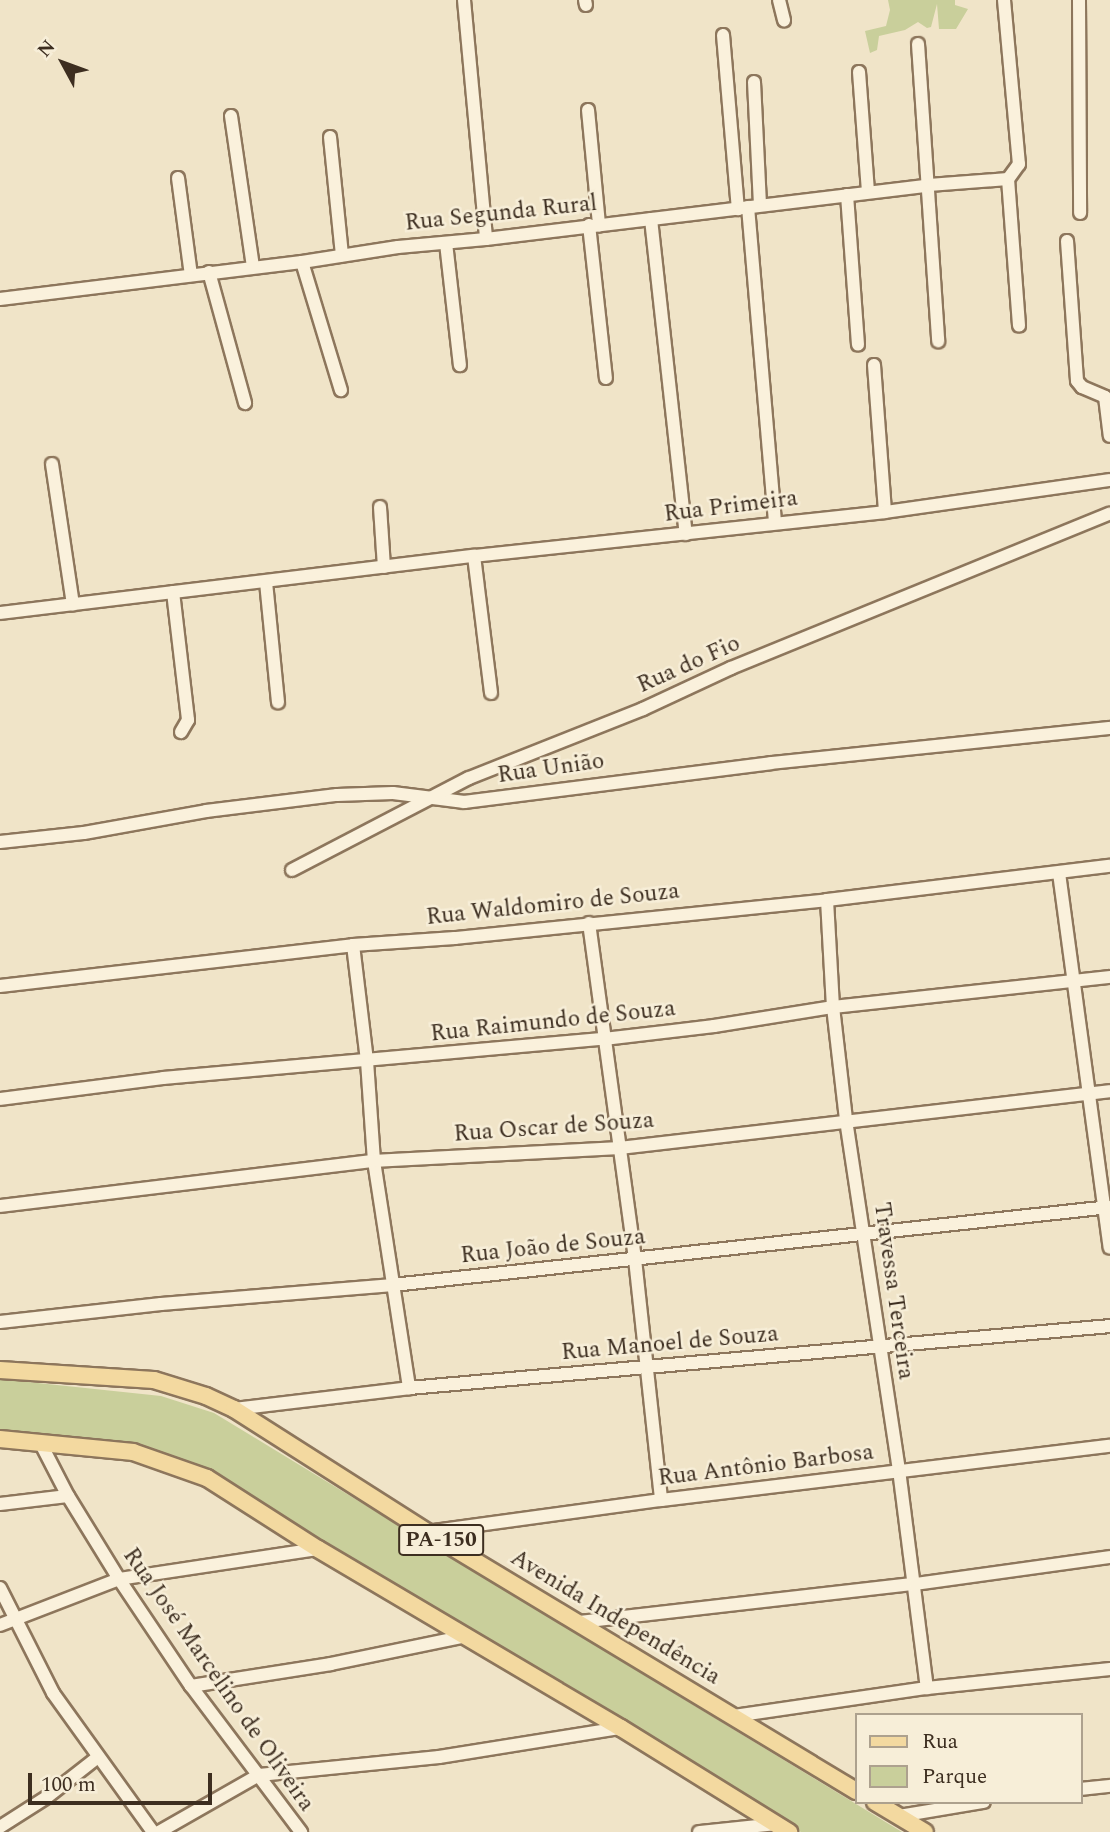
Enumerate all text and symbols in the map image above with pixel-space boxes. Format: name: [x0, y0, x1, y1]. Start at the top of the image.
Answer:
north arrow: [28, 28, 98, 98]
text: N: [31, 34, 63, 64]
street label: Rua Segunda Rural: [404, 190, 598, 238]
street label: Rua Primeira: [663, 485, 799, 529]
street label: Rua do Fio: [633, 630, 745, 700]
street label: Rua União: [496, 748, 606, 790]
street label: Rua Waldomiro de Souza: [425, 878, 681, 932]
street label: Rua Raimundo de Souza: [429, 995, 677, 1049]
street label: Rua Oscar de Souza: [453, 1107, 655, 1149]
street label: Travessa Terceira: [867, 1201, 919, 1381]
street label: Rua João de Souza: [459, 1224, 647, 1270]
street label: Rua Manoel de Souza: [560, 1321, 780, 1367]
street label: Rua Antônio Barbosa: [657, 1439, 875, 1493]
road number: PA-150: [397, 1522, 485, 1558]
street label: Rua José Marcelino de Oliveira: [116, 1543, 320, 1817]
street label: Avenida Independência: [505, 1544, 725, 1692]
legend: [855, 1713, 1082, 1804]
text: Rua: [922, 1726, 958, 1758]
scale bar: [32, 1758, 215, 1802]
text: Parque: [922, 1761, 987, 1793]
text: 100 m: [41, 1769, 96, 1801]

